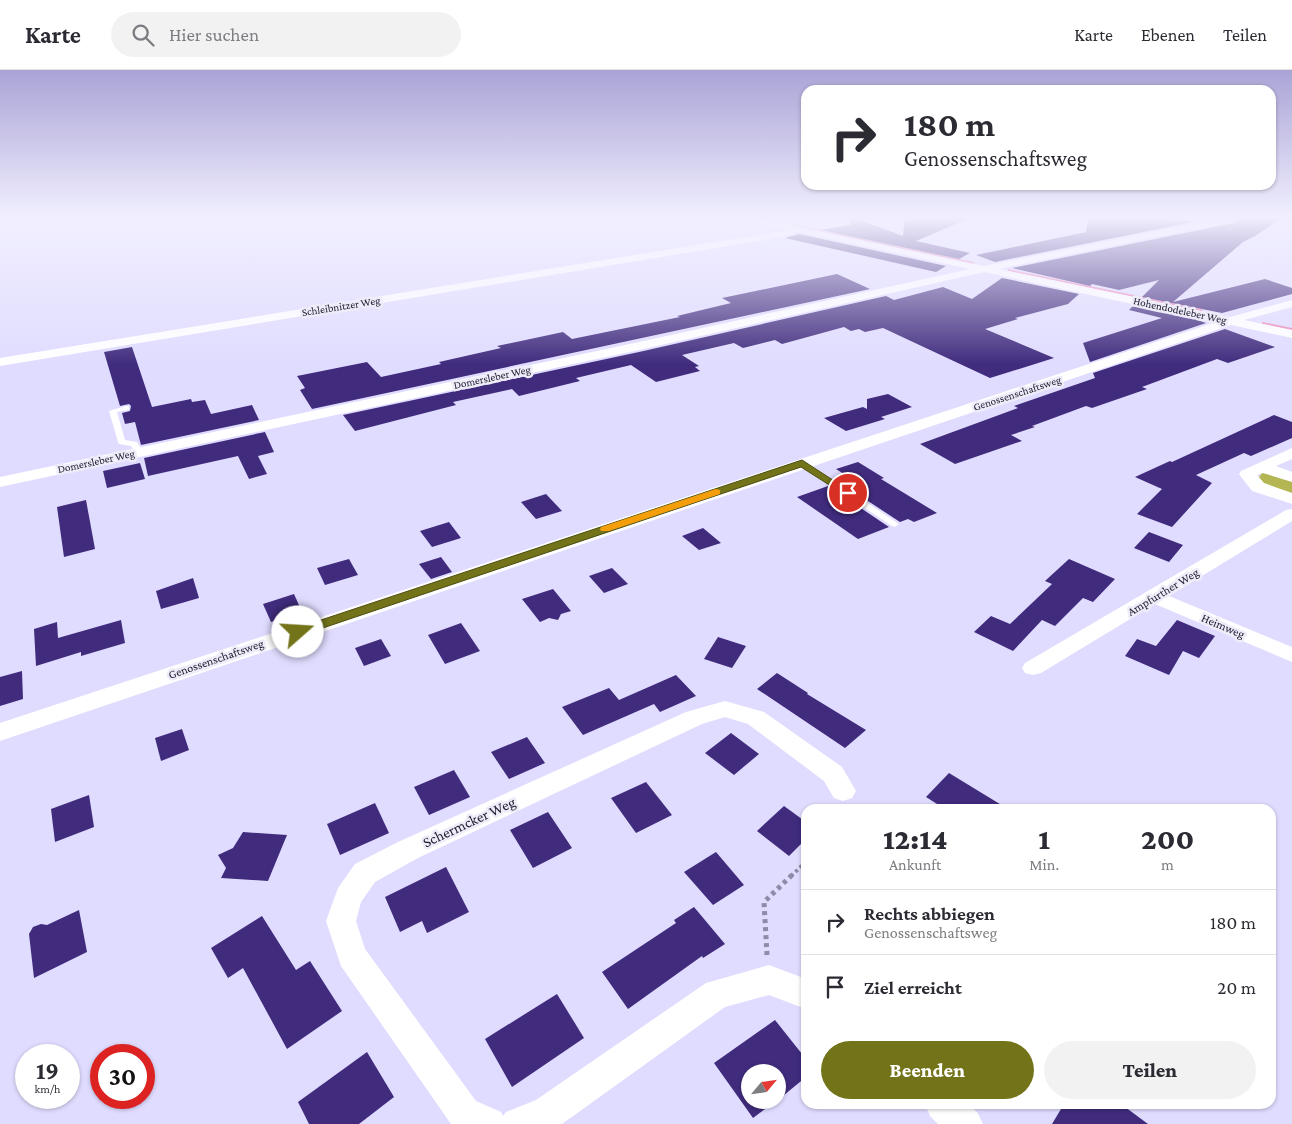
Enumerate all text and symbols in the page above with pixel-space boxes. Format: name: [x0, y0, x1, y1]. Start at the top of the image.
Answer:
search box: [111, 12, 461, 57]
text: Karte: [25, 21, 81, 48]
icon: search: [129, 21, 157, 49]
text: Hier suchen: [169, 24, 259, 45]
text: Karte: [1074, 25, 1113, 45]
text: Ebenen: [1141, 25, 1195, 45]
text: Teilen: [1223, 25, 1267, 45]
icon: right: [821, 105, 886, 170]
text: 180 m: [904, 105, 995, 144]
text: Genossenschaftsweg: [904, 146, 1087, 171]
street label: Schleibnitzer Weg: [301, 294, 382, 319]
street label: Hohendodeleber Weg: [1132, 294, 1228, 327]
street label: Domersleber Weg: [452, 363, 533, 392]
street label: Genossenschaftsweg: [972, 373, 1063, 414]
street label: Domersleber Weg: [56, 447, 137, 476]
pin: [827, 472, 869, 514]
icon: arrive: [834, 479, 862, 507]
street label: Ampfurther Weg: [1125, 565, 1201, 619]
position arrow: [271, 605, 323, 657]
street label: Heimweg: [1199, 611, 1247, 641]
street label: Genossenschaftsweg: [166, 636, 266, 682]
street label: Schermcker Weg: [420, 794, 518, 851]
text: 12:14: [883, 822, 947, 855]
text: 1: [1038, 822, 1050, 855]
text: 200: [1141, 822, 1194, 855]
text: Ankunft: [889, 856, 941, 873]
text: Min.: [1029, 856, 1059, 873]
text: m: [1161, 856, 1174, 873]
text: Rechts abbiegen: [864, 903, 995, 924]
icon: right: [821, 908, 849, 936]
text: 180 m: [1210, 912, 1256, 933]
text: Genossenschaftsweg: [864, 924, 997, 941]
icon: arrive: [821, 973, 849, 1001]
text: Ziel erreicht: [864, 977, 962, 998]
text: 20 m: [1217, 977, 1256, 998]
button: Beenden: [821, 1041, 1034, 1099]
button: Teilen: [1044, 1041, 1256, 1099]
speed limit sign: 30: [90, 1044, 155, 1109]
text: 19: [36, 1057, 59, 1084]
north arrow: [741, 1064, 786, 1109]
map controls: [741, 1064, 786, 1109]
text: km/h: [35, 1082, 60, 1096]

